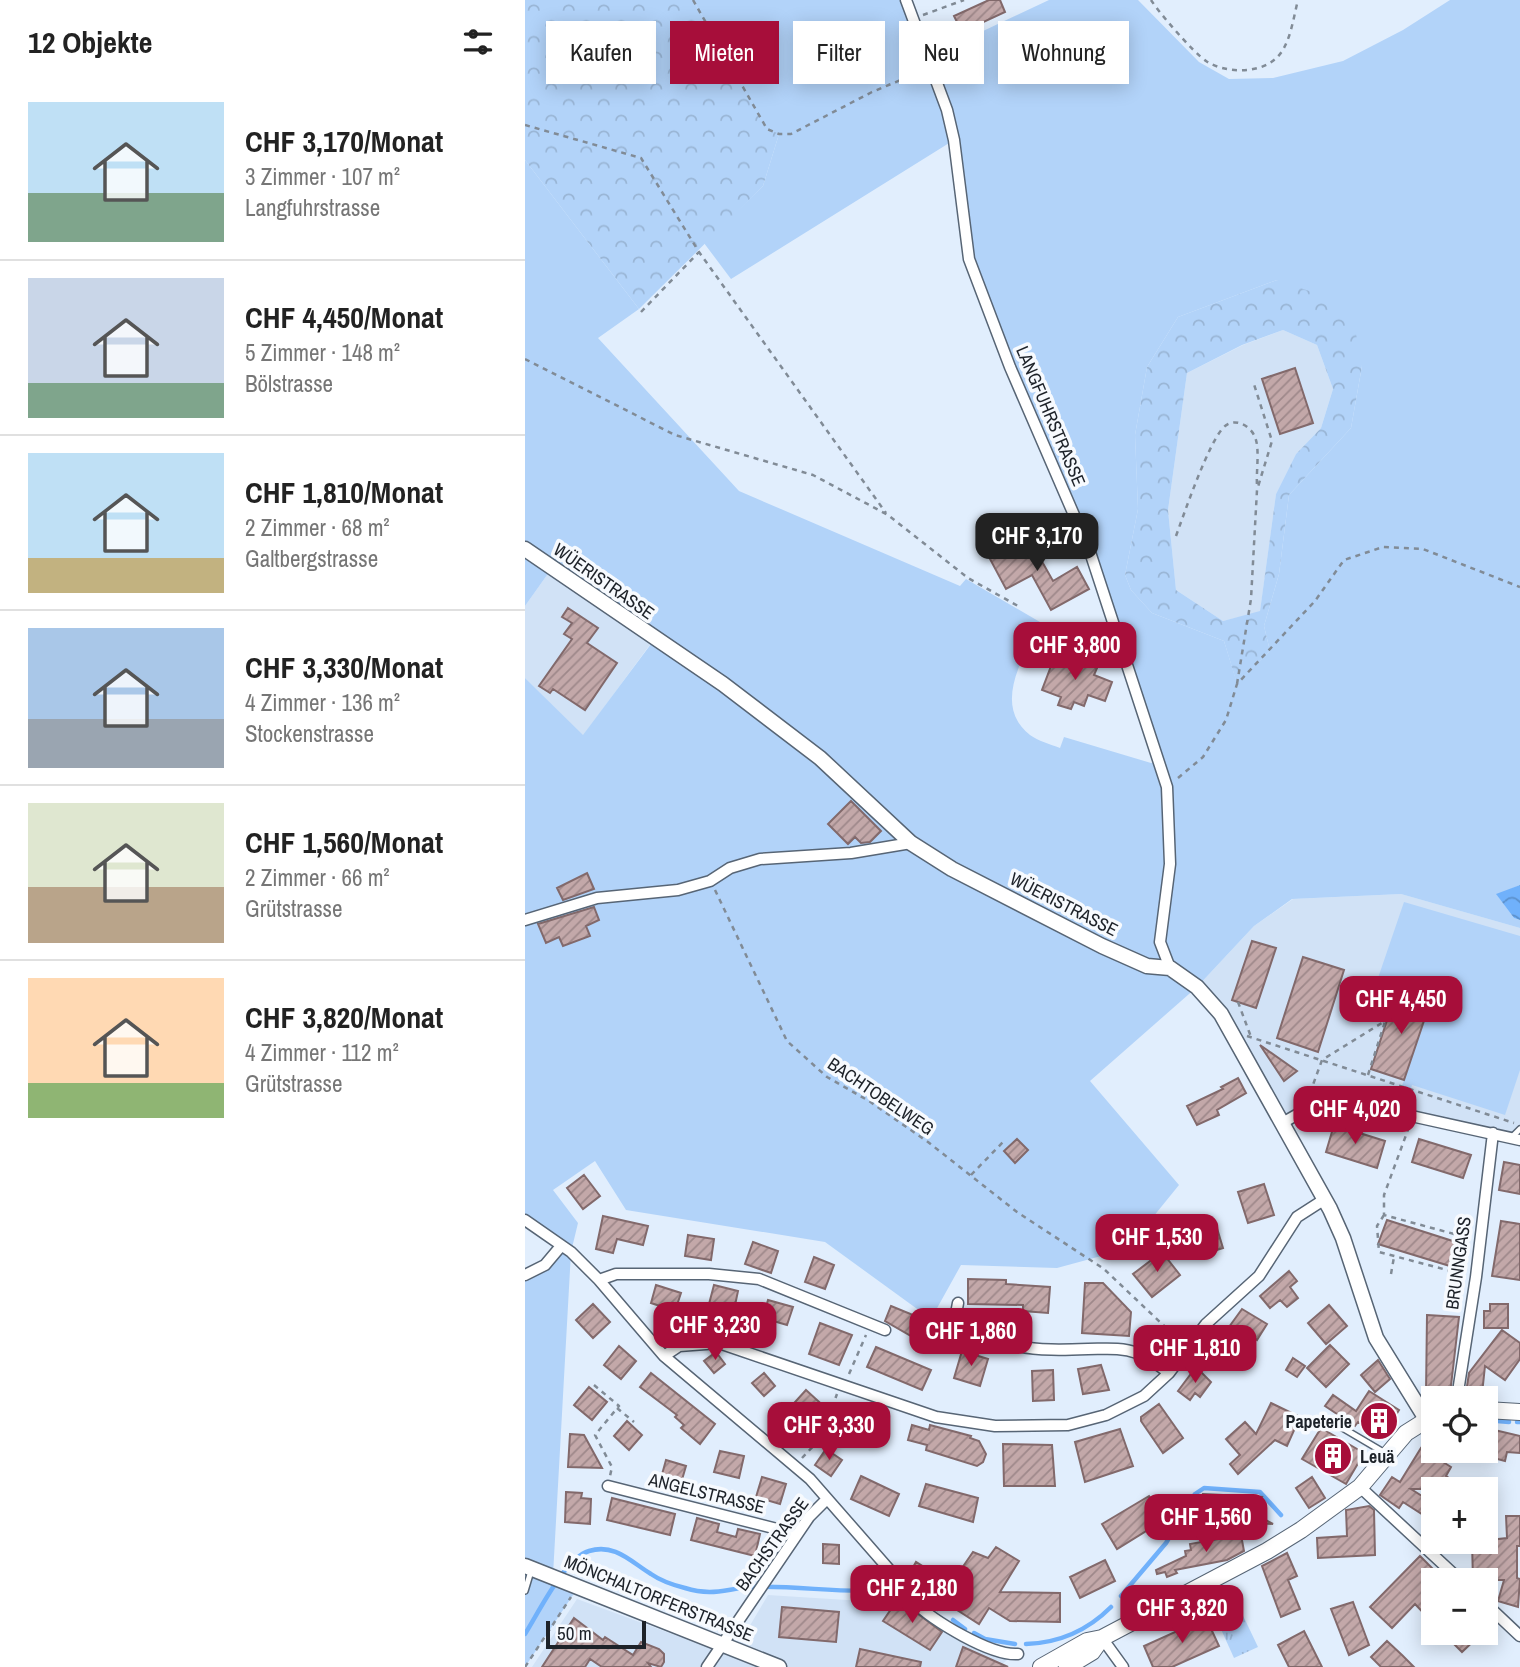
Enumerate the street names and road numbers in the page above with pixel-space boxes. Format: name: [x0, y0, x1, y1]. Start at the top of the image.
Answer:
street label: LANGFUHRSTRASSE: [1010, 342, 1092, 490]
street label: WÜERISTRASSE: [548, 537, 660, 625]
street label: WÜERISTRASSE: [1006, 866, 1122, 942]
street label: BACHTOBELWEG: [823, 1051, 939, 1141]
street label: BRUNNGASS: [1439, 1215, 1477, 1311]
street label: ANGELSTRASSE: [645, 1466, 768, 1520]
street label: BACHSTRASSE: [730, 1492, 814, 1596]
street label: MÖNCHALTORFERSTRASSE: [561, 1549, 757, 1647]

